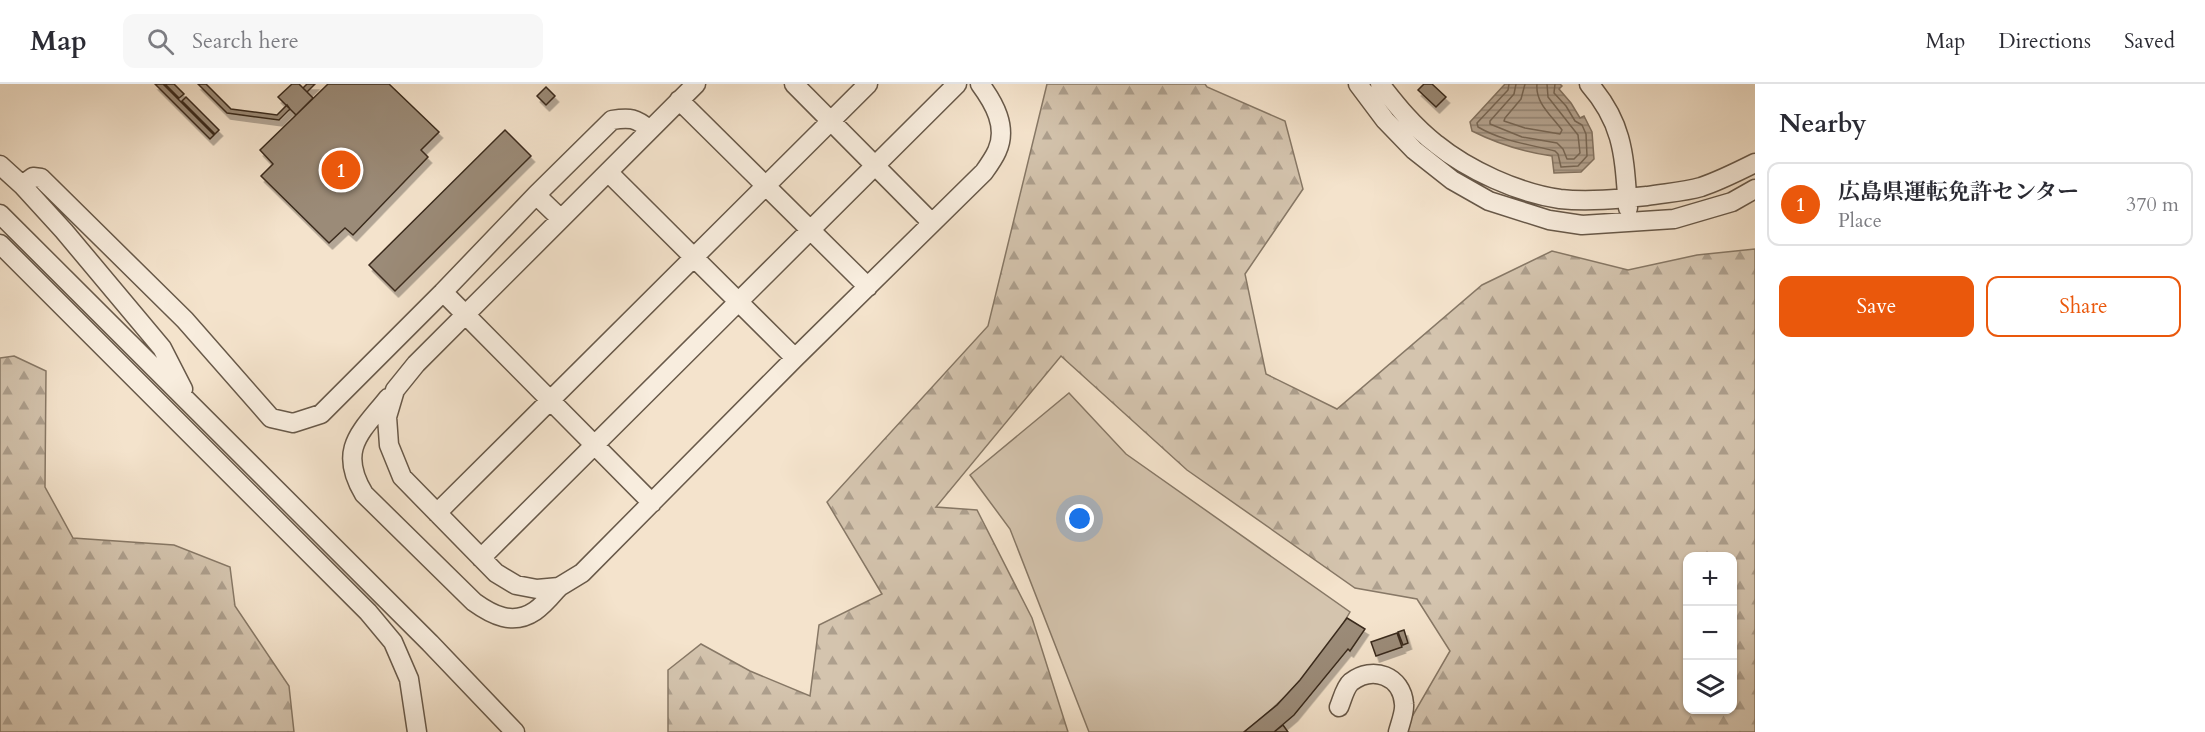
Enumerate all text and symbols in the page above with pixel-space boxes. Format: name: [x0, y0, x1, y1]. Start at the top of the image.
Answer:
search box: [123, 14, 543, 68]
text: Map: [30, 22, 87, 60]
icon: search: [144, 25, 177, 58]
text: Search here: [192, 26, 299, 56]
text: Map: [1925, 27, 1965, 56]
text: Directions: [1998, 27, 2091, 56]
text: Saved: [2124, 27, 2175, 56]
text: Nearby: [1779, 106, 1867, 141]
pin: 1: [322, 148, 360, 193]
text: 広島県運転免許センター: [1838, 177, 2079, 207]
text: 1: [1795, 191, 1806, 218]
text: 370 m: [2126, 191, 2179, 218]
text: Place: [1838, 207, 1882, 234]
button: Save: [1779, 276, 1974, 337]
button: Share: [1986, 276, 2181, 337]
your location: [1065, 504, 1094, 533]
map controls: [1683, 552, 1737, 714]
button: +: [1683, 552, 1737, 606]
button: −: [1683, 606, 1737, 660]
button: layers: [1683, 660, 1737, 714]

